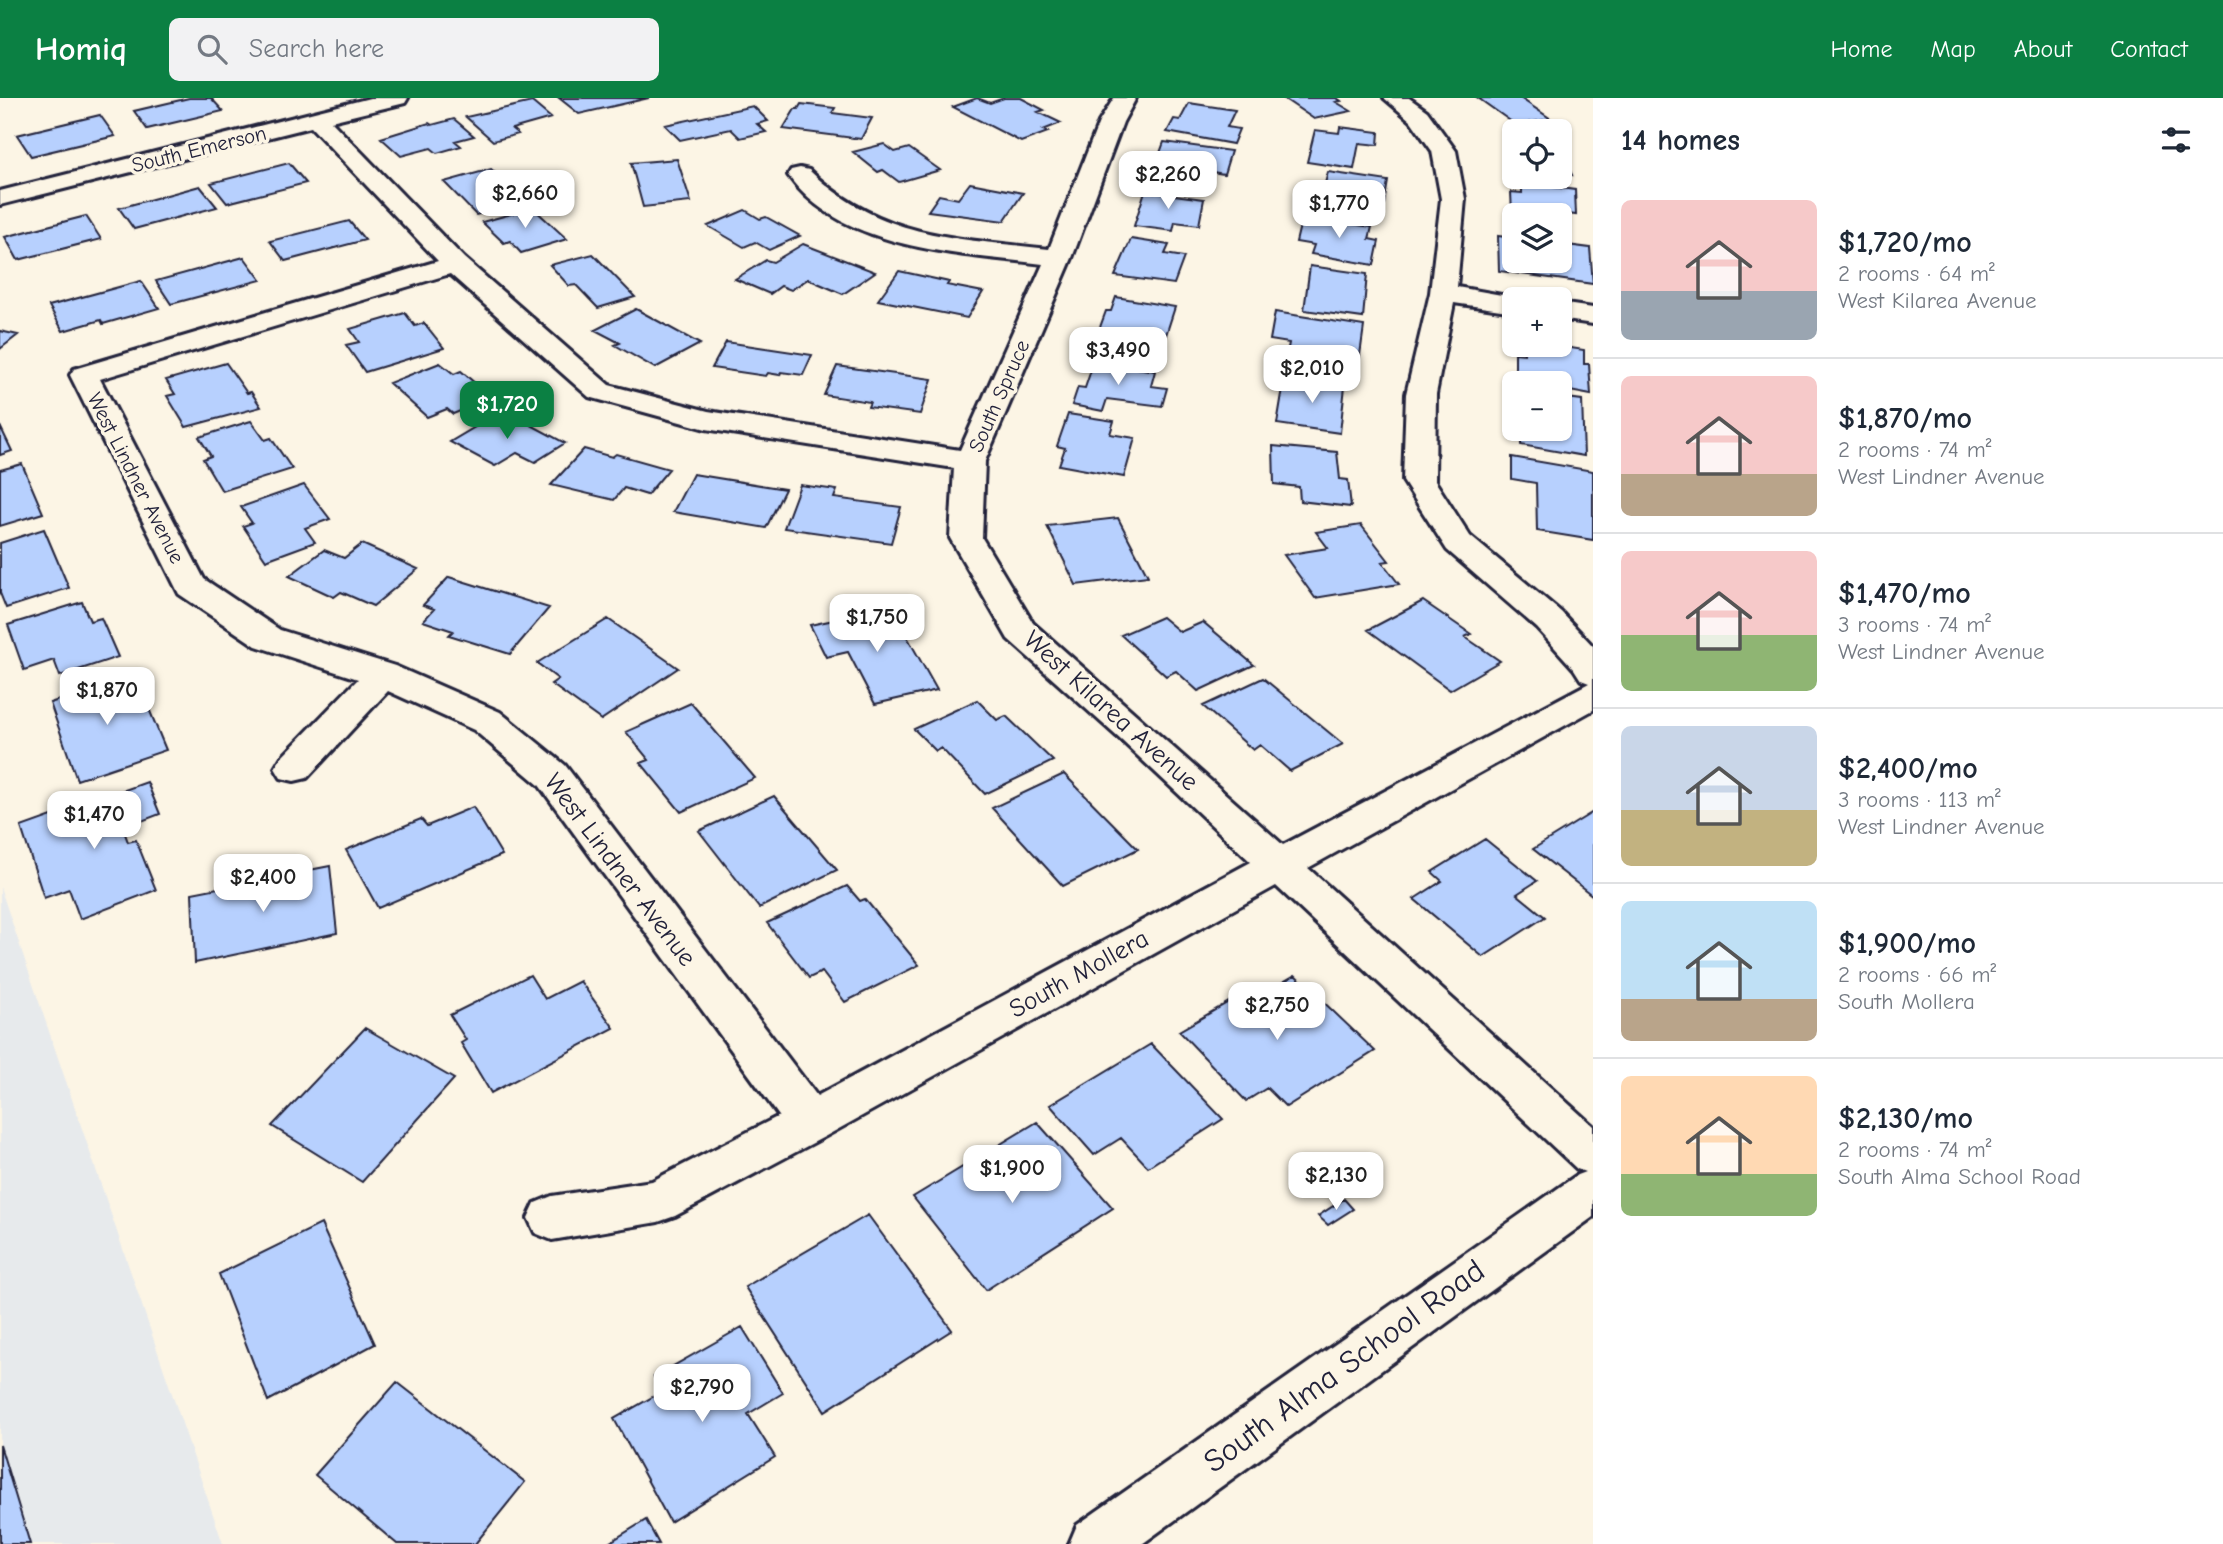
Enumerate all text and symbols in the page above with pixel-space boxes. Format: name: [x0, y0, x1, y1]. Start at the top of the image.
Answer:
search box: [169, 18, 659, 81]
text: Homiq: [35, 30, 127, 68]
icon: search: [193, 30, 231, 68]
text: Search here: [249, 34, 384, 64]
text: Home: [1831, 35, 1892, 63]
text: Map: [1930, 35, 1976, 63]
text: About: [2014, 35, 2072, 63]
text: Contact: [2110, 35, 2188, 63]
map controls: [1502, 119, 1572, 441]
button: locate: [1502, 119, 1572, 189]
street label: South Emerson: [129, 121, 269, 177]
icon: filters: [2157, 121, 2195, 159]
text: 14 homes: [1621, 123, 1740, 158]
pin: $2,260: [1111, 152, 1225, 211]
text: $2,260: [1135, 160, 1201, 187]
pin: $2,660: [468, 170, 582, 230]
text: $2,660: [492, 179, 558, 206]
pin: $1,770: [1282, 180, 1396, 240]
text: $1,770: [1308, 189, 1370, 216]
button: layers: [1502, 203, 1572, 273]
text: $1,720/mo: [1838, 225, 1972, 260]
icon: home: [1677, 228, 1761, 312]
text: 2 rooms · 64 m²: [1838, 260, 1995, 287]
button: +: [1502, 287, 1572, 357]
text: West Kilarea Avenue: [1838, 287, 2037, 314]
pin: $3,490: [1061, 328, 1175, 387]
street label: South Spruce: [964, 336, 1034, 456]
text: $3,490: [1085, 336, 1151, 363]
pin: $2,010: [1255, 345, 1369, 405]
text: $2,010: [1279, 354, 1345, 381]
button: −: [1502, 371, 1572, 441]
pin: $1,720: [450, 382, 564, 441]
street label: West Lindner Avenue: [83, 389, 189, 567]
text: $1,720: [476, 390, 538, 417]
text: $1,870/mo: [1838, 401, 1972, 436]
icon: home: [1677, 404, 1761, 488]
text: 2 rooms · 74 m²: [1838, 436, 1991, 463]
text: West Lindner Avenue: [1838, 463, 2044, 490]
text: $1,470/mo: [1838, 576, 1971, 611]
icon: home: [1677, 579, 1761, 663]
pin: $1,750: [820, 594, 934, 654]
text: $1,750: [846, 603, 909, 630]
text: 3 rooms · 74 m²: [1838, 611, 1991, 638]
street label: West Kilarea Avenue: [1018, 625, 1204, 797]
text: West Lindner Avenue: [1838, 638, 2044, 665]
pin: $1,870: [50, 668, 164, 727]
text: $1,870: [76, 676, 138, 703]
text: $2,400/mo: [1838, 751, 1978, 786]
icon: home: [1677, 754, 1761, 838]
street label: West Lindner Avenue: [538, 768, 702, 972]
text: 3 rooms · 113 m²: [1838, 786, 2001, 813]
pin: $1,470: [37, 792, 151, 851]
text: $1,470: [63, 800, 125, 827]
text: West Lindner Avenue: [1838, 813, 2044, 840]
pin: $2,400: [206, 854, 320, 914]
text: $2,400: [230, 863, 296, 890]
street label: South Mollera: [1004, 923, 1154, 1025]
text: $1,900/mo: [1838, 926, 1976, 961]
icon: home: [1677, 929, 1761, 1013]
text: 2 rooms · 66 m²: [1838, 961, 1996, 988]
pin: $2,750: [1220, 982, 1334, 1042]
text: South Mollera: [1838, 988, 1975, 1015]
text: $2,750: [1244, 991, 1310, 1018]
text: $2,130/mo: [1838, 1101, 1973, 1136]
icon: home: [1677, 1104, 1761, 1188]
text: 2 rooms · 74 m²: [1838, 1136, 1991, 1163]
pin: $1,900: [955, 1146, 1069, 1205]
pin: $2,130: [1279, 1152, 1393, 1212]
text: $1,900: [979, 1154, 1045, 1181]
text: $2,130: [1304, 1161, 1368, 1188]
text: South Alma School Road: [1838, 1163, 2081, 1190]
street label: South Alma School Road: [1196, 1252, 1492, 1480]
pin: $2,790: [645, 1364, 759, 1424]
text: $2,790: [670, 1373, 734, 1400]

